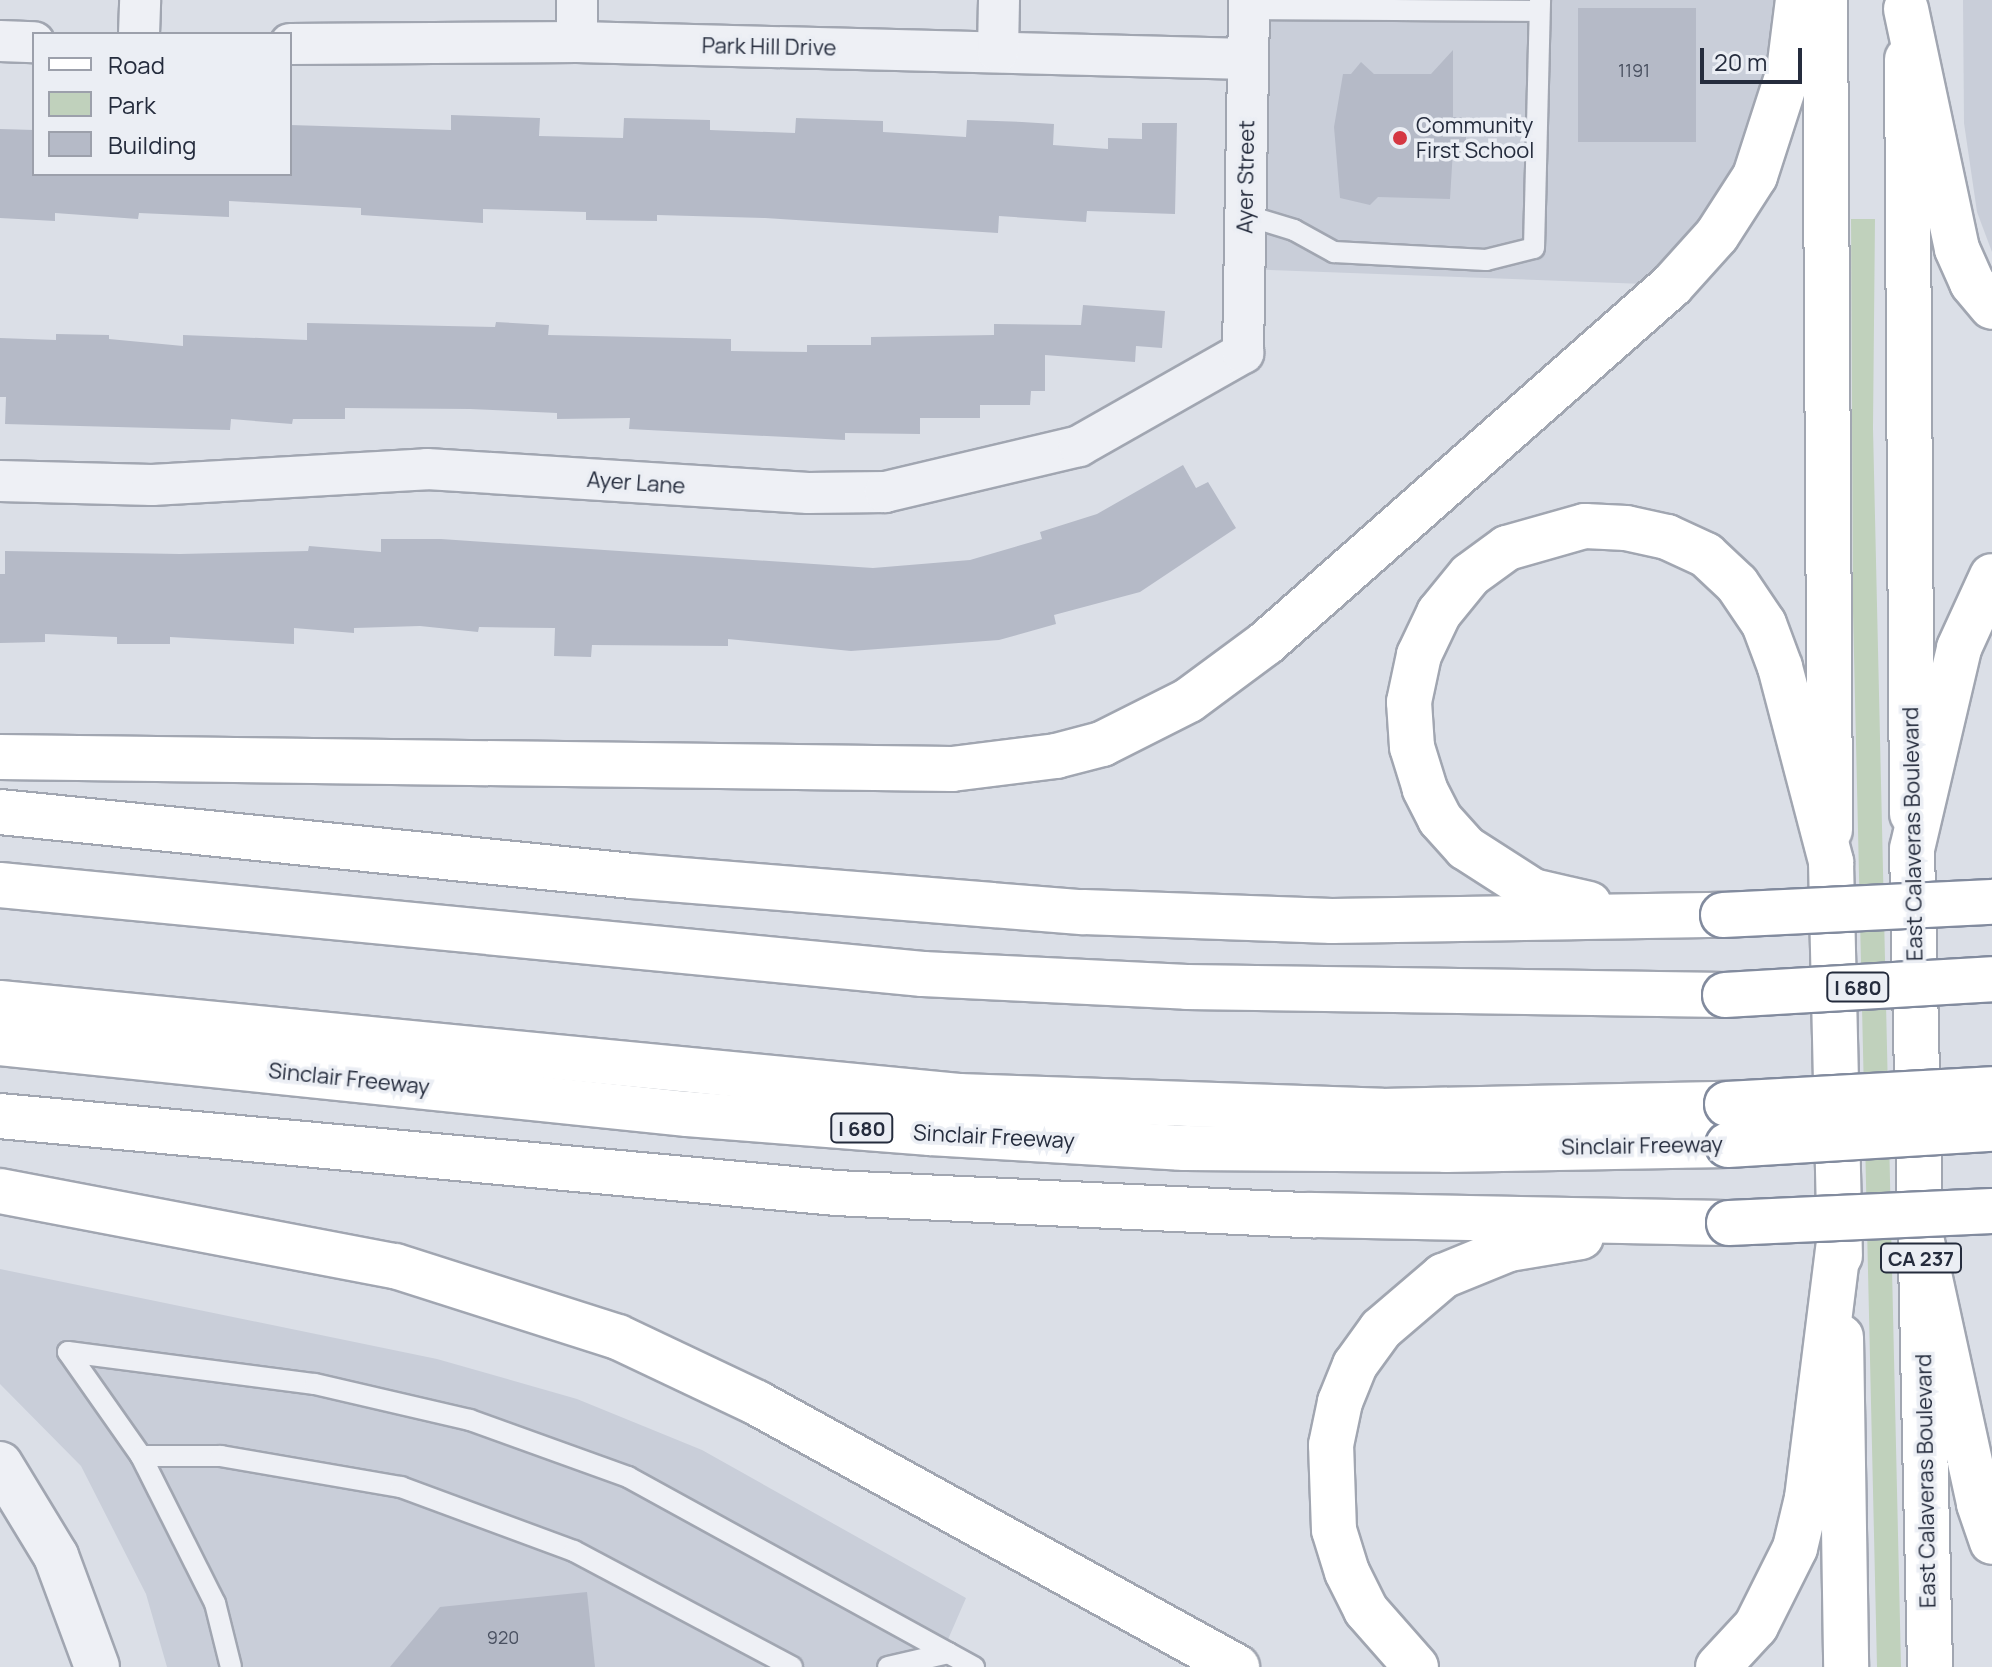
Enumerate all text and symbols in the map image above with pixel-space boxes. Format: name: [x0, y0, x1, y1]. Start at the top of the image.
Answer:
legend: [32, 32, 292, 176]
scale bar: [1704, 32, 1806, 82]
street label: Park Hill Drive: [702, 33, 836, 61]
text: 20 m: [1714, 45, 1767, 78]
text: Road: [108, 48, 165, 81]
house number: 1191: [1618, 59, 1650, 81]
text: Park: [108, 88, 156, 121]
place label: Community First School: [1416, 112, 1534, 164]
street label: Ayer Street: [1232, 120, 1260, 234]
text: Building: [108, 128, 196, 161]
marker: Community First School: [1391, 129, 1409, 147]
street label: Ayer Lane: [586, 466, 686, 500]
street label: East Calaveras Boulevard: [1898, 707, 1928, 961]
road number: I 680: [1826, 971, 1890, 1003]
street label: Sinclair Freeway: [267, 1057, 431, 1101]
road number: I 680: [830, 1112, 894, 1144]
street label: Sinclair Freeway: [913, 1120, 1075, 1154]
street label: Sinclair Freeway: [1561, 1131, 1723, 1161]
road number: CA 237: [1879, 1242, 1963, 1274]
street label: East Calaveras Boulevard: [1911, 1354, 1941, 1608]
house number: 920: [487, 1626, 519, 1648]

